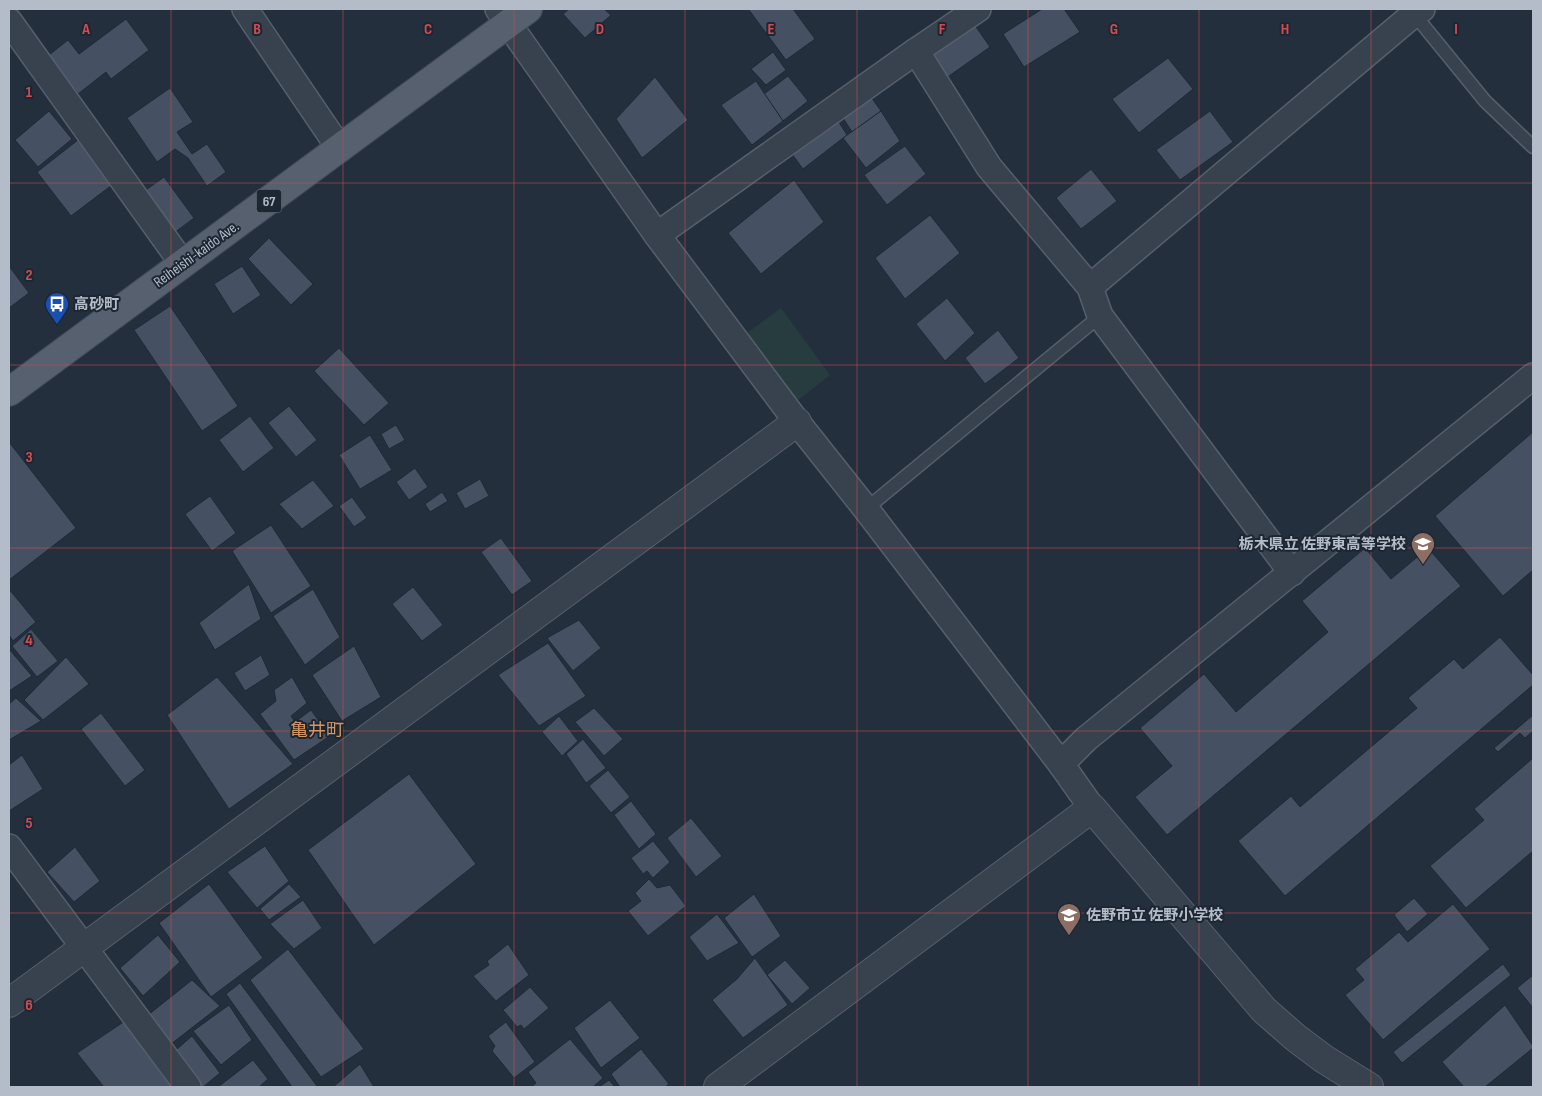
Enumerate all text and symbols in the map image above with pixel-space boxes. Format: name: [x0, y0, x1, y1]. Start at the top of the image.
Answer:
text: A: [81, 20, 90, 39]
text: B: [253, 20, 261, 39]
text: C: [424, 20, 432, 39]
text: D: [596, 20, 604, 39]
text: E: [768, 20, 775, 39]
text: F: [939, 20, 946, 39]
text: G: [1110, 20, 1118, 39]
text: H: [1281, 20, 1289, 39]
text: I: [1454, 20, 1458, 39]
text: 1: [26, 83, 33, 102]
road number: 67: [256, 190, 282, 212]
street label: Reiheishi-kaido Ave.: [150, 217, 243, 292]
text: 2: [25, 266, 33, 285]
bus stop icon: 高砂町: [44, 291, 70, 325]
place label: 高砂町: [74, 295, 119, 314]
text: 3: [25, 448, 33, 467]
school or university icon: 栃木県立 佐野東高等学校: [1410, 531, 1436, 565]
place label: 栃木県立 佐野東高等学校: [1239, 535, 1406, 554]
text: 4: [25, 631, 33, 650]
district label: 亀井町: [290, 720, 344, 741]
text: 5: [25, 814, 33, 833]
school or university icon: 佐野市立 佐野小学校: [1056, 902, 1082, 936]
place label: 佐野市立 佐野小学校: [1086, 906, 1223, 925]
text: 6: [25, 996, 33, 1015]

